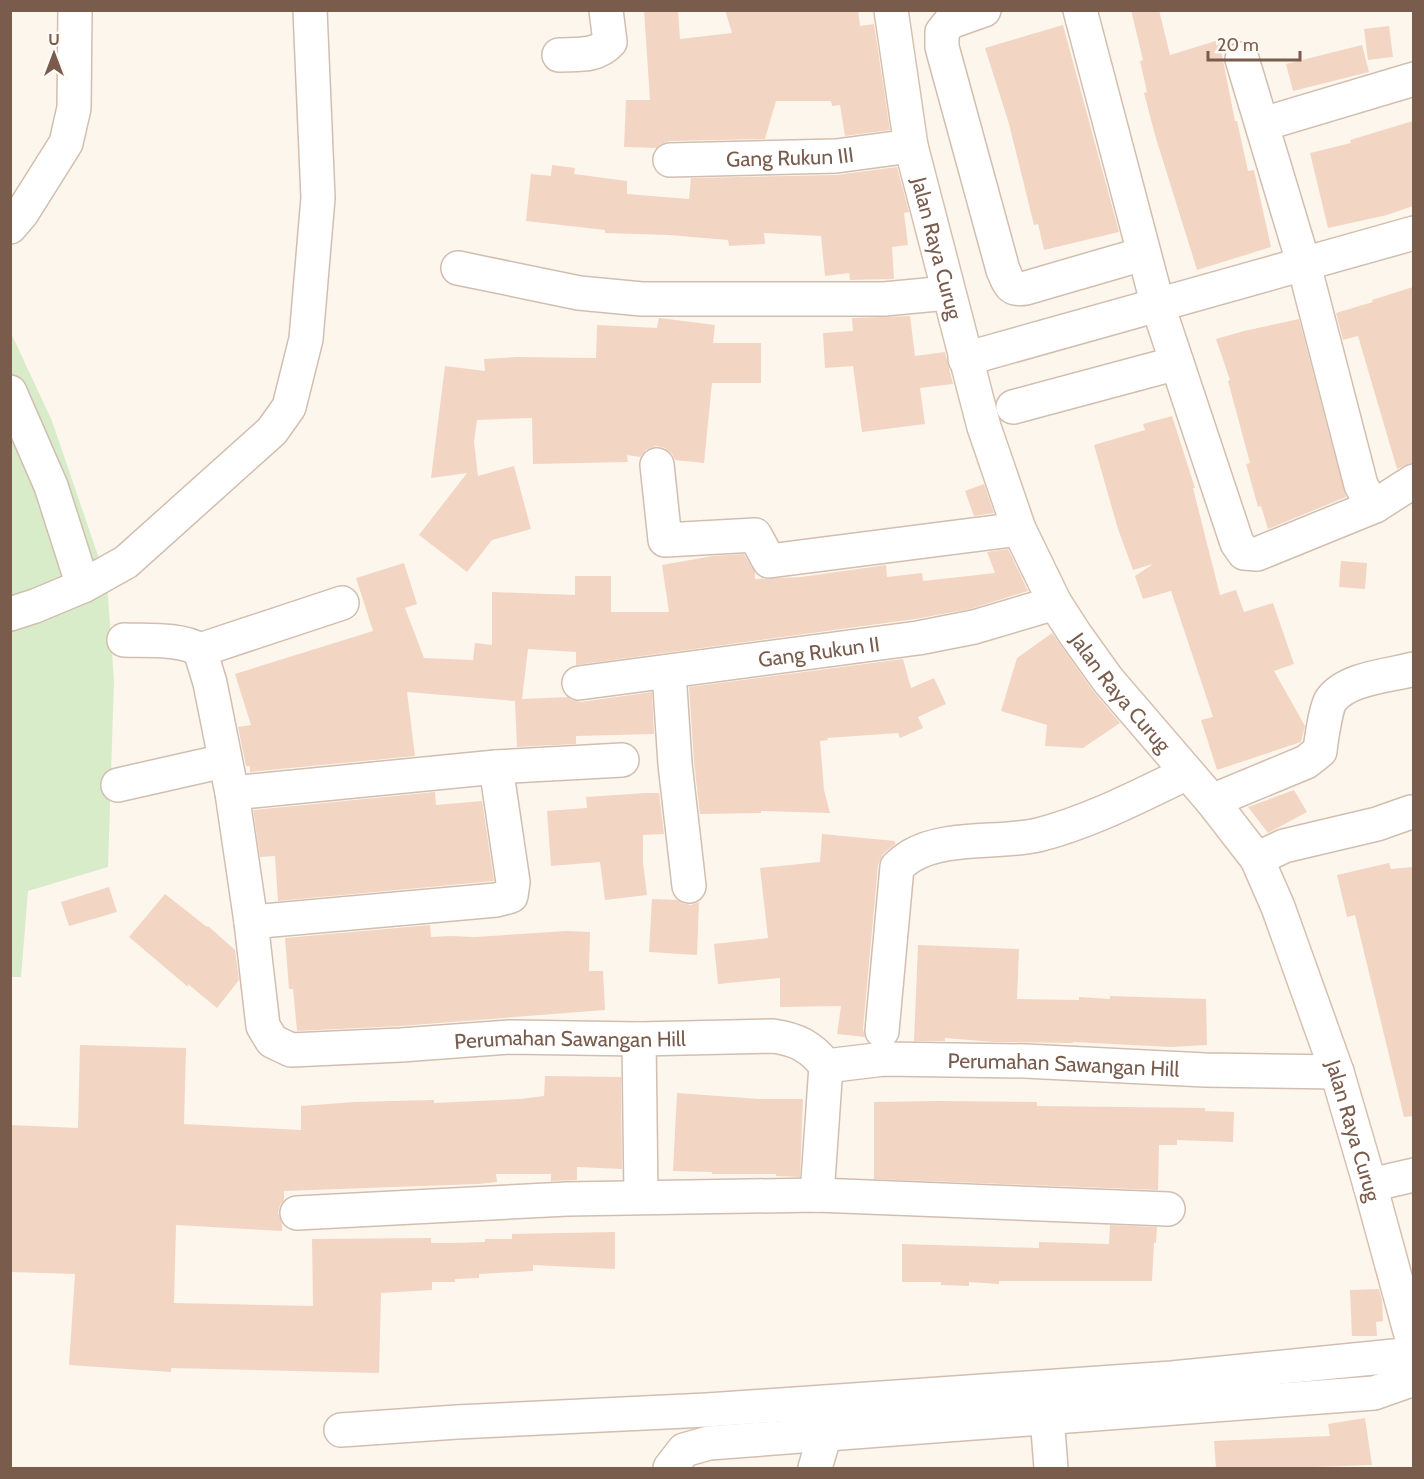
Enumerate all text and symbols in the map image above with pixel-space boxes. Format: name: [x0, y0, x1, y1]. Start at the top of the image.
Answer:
north arrow: [24, 24, 84, 84]
scale bar: [1208, 24, 1300, 62]
text: U: [48, 30, 60, 49]
text: 20 m: [1217, 34, 1259, 56]
street label: Gang Rukun III: [726, 141, 855, 171]
street label: Jalan Raya Curug: [907, 173, 968, 323]
street label: Jalan Raya Curug: [1065, 627, 1177, 757]
street label: Gang Rukun II: [757, 631, 881, 672]
street label: Perumahan Sawangan Hill: [453, 1024, 686, 1054]
street label: Perumahan Sawangan Hill: [948, 1047, 1180, 1081]
street label: Jalan Raya Curug: [1321, 1055, 1387, 1205]

